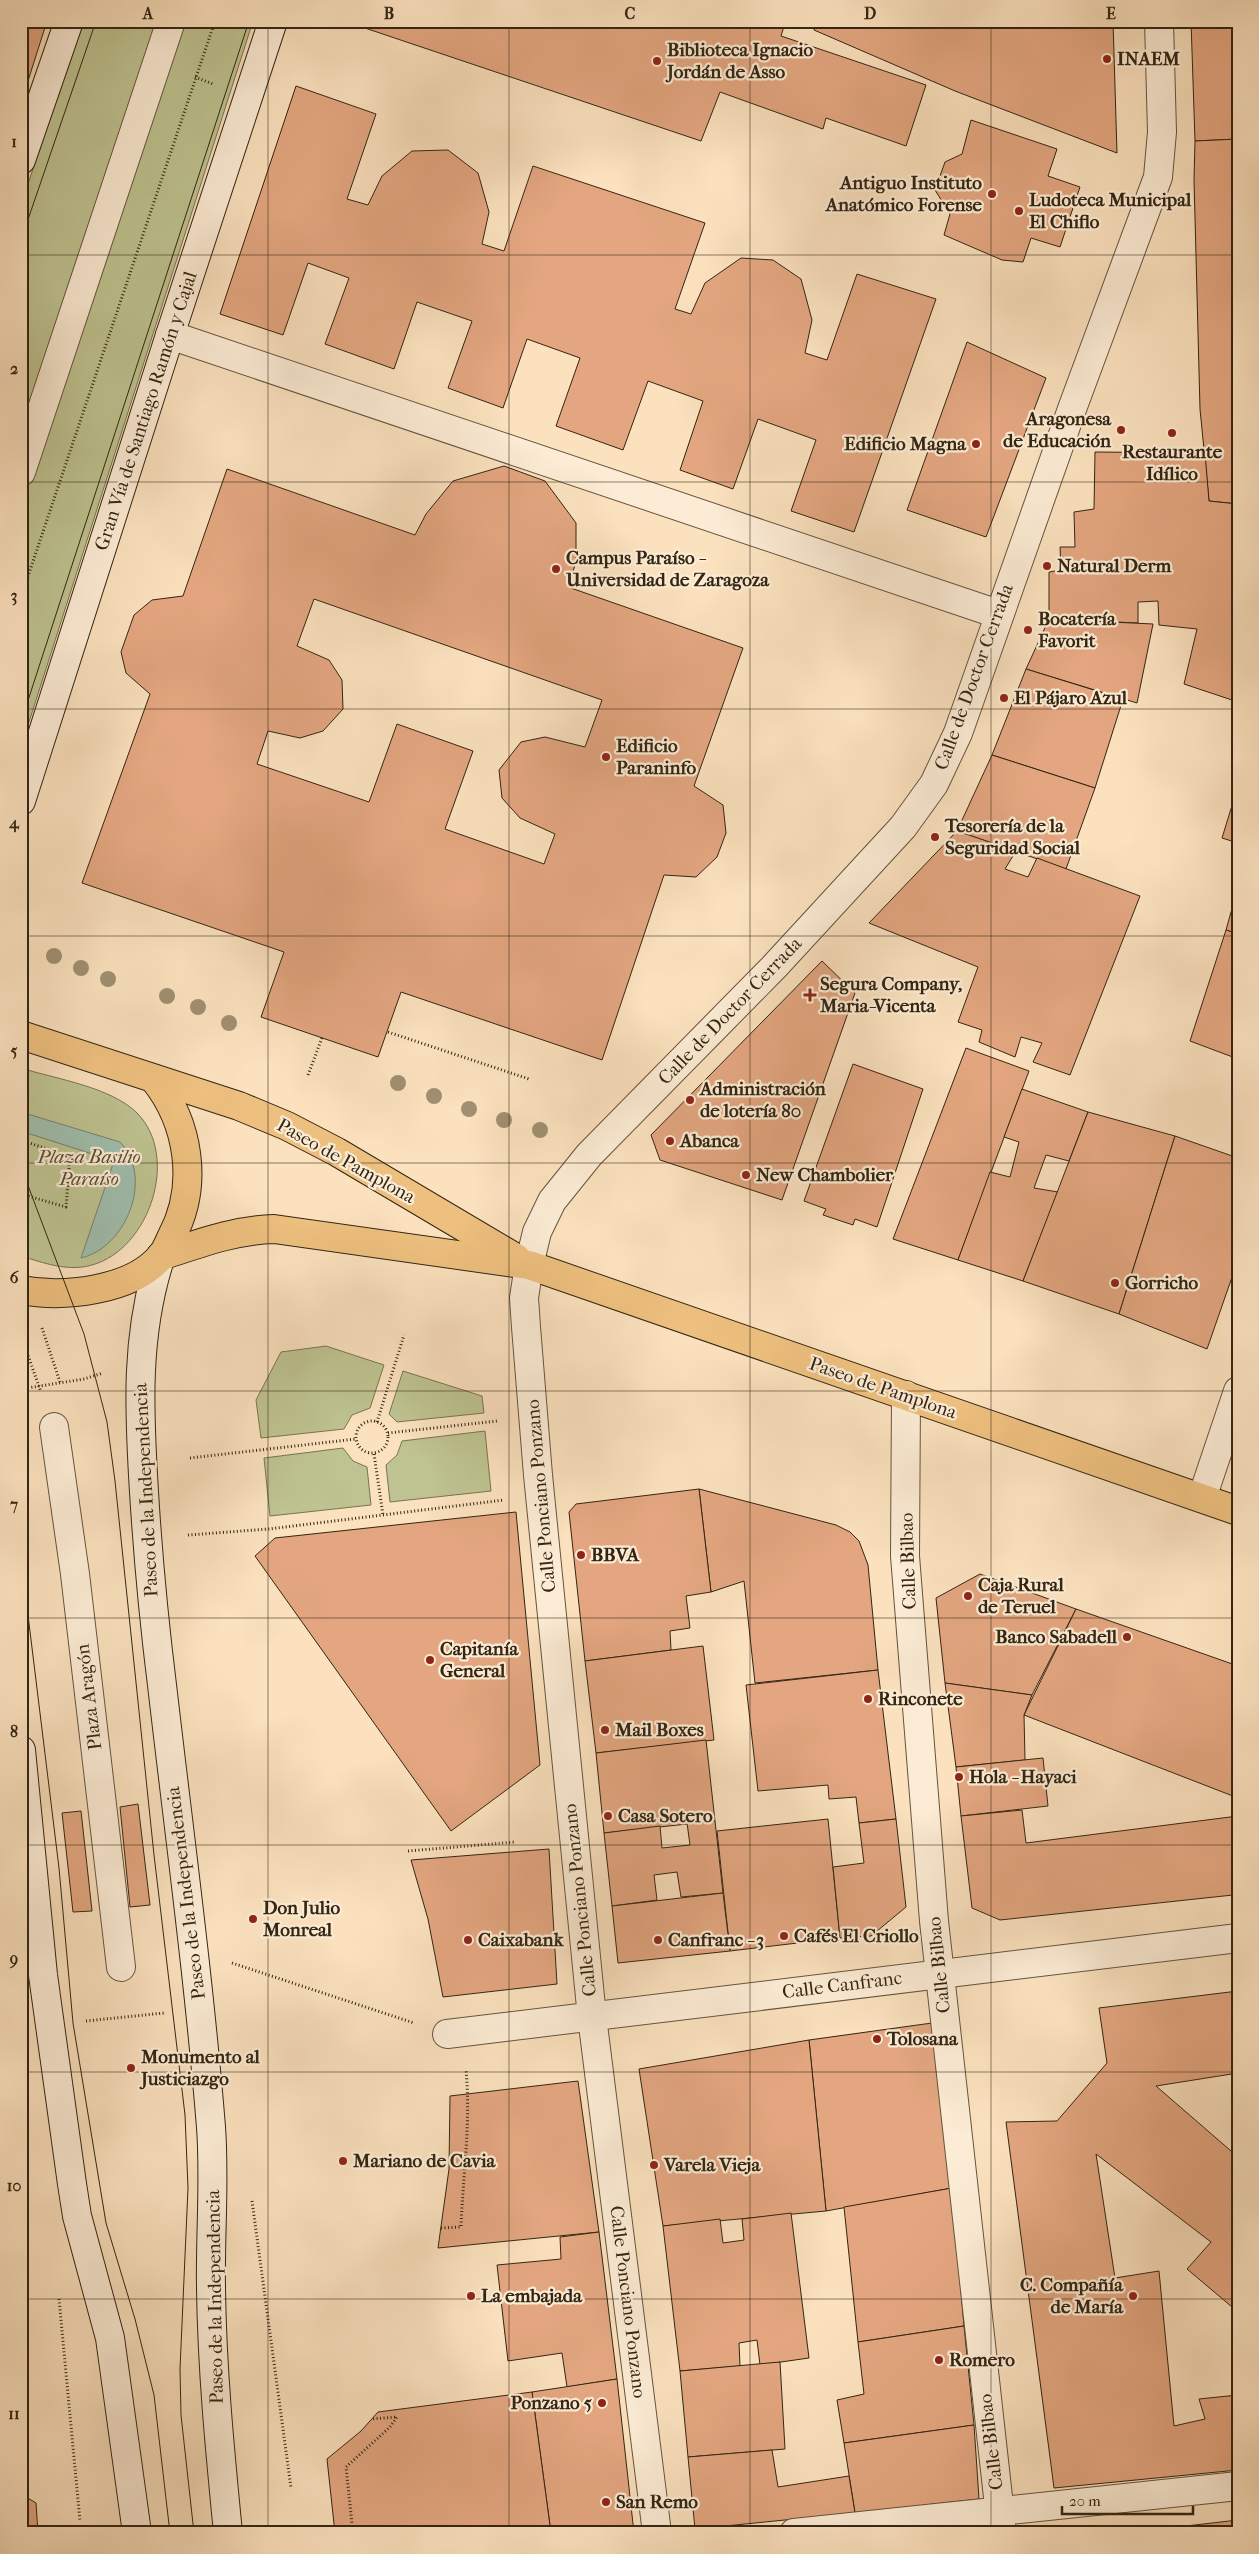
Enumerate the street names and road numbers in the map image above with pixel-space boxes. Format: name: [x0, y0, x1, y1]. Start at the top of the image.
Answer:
street label: Gran Vía de Santiago Ramón y Cajal: [90, 269, 202, 553]
street label: Calle de Doctor Cerrada: [930, 581, 1018, 773]
street label: Calle de Doctor Cerrada: [654, 933, 806, 1089]
street label: Paseo de Pamplona: [273, 1114, 419, 1208]
street label: Paseo de Pamplona: [806, 1352, 960, 1424]
street label: Paseo de la Independencia: [129, 1382, 163, 1598]
street label: Calle Ponciano Ponzano: [522, 1398, 560, 1593]
street label: Calle Bilbao: [895, 1512, 921, 1610]
street label: Plaza Aragón: [72, 1643, 106, 1751]
street label: Paseo de la Independencia: [162, 1785, 210, 2001]
street label: Calle Ponciano Ponzano: [559, 1802, 601, 1997]
street label: Calle Bilbao: [923, 1915, 955, 2014]
street label: Calle Canfranc: [781, 1967, 903, 2003]
street label: Paseo de la Independencia: [202, 2189, 228, 2404]
street label: Calle Ponciano Ponzano: [605, 2205, 651, 2400]
street label: Calle Bilbao: [974, 2392, 1008, 2491]

